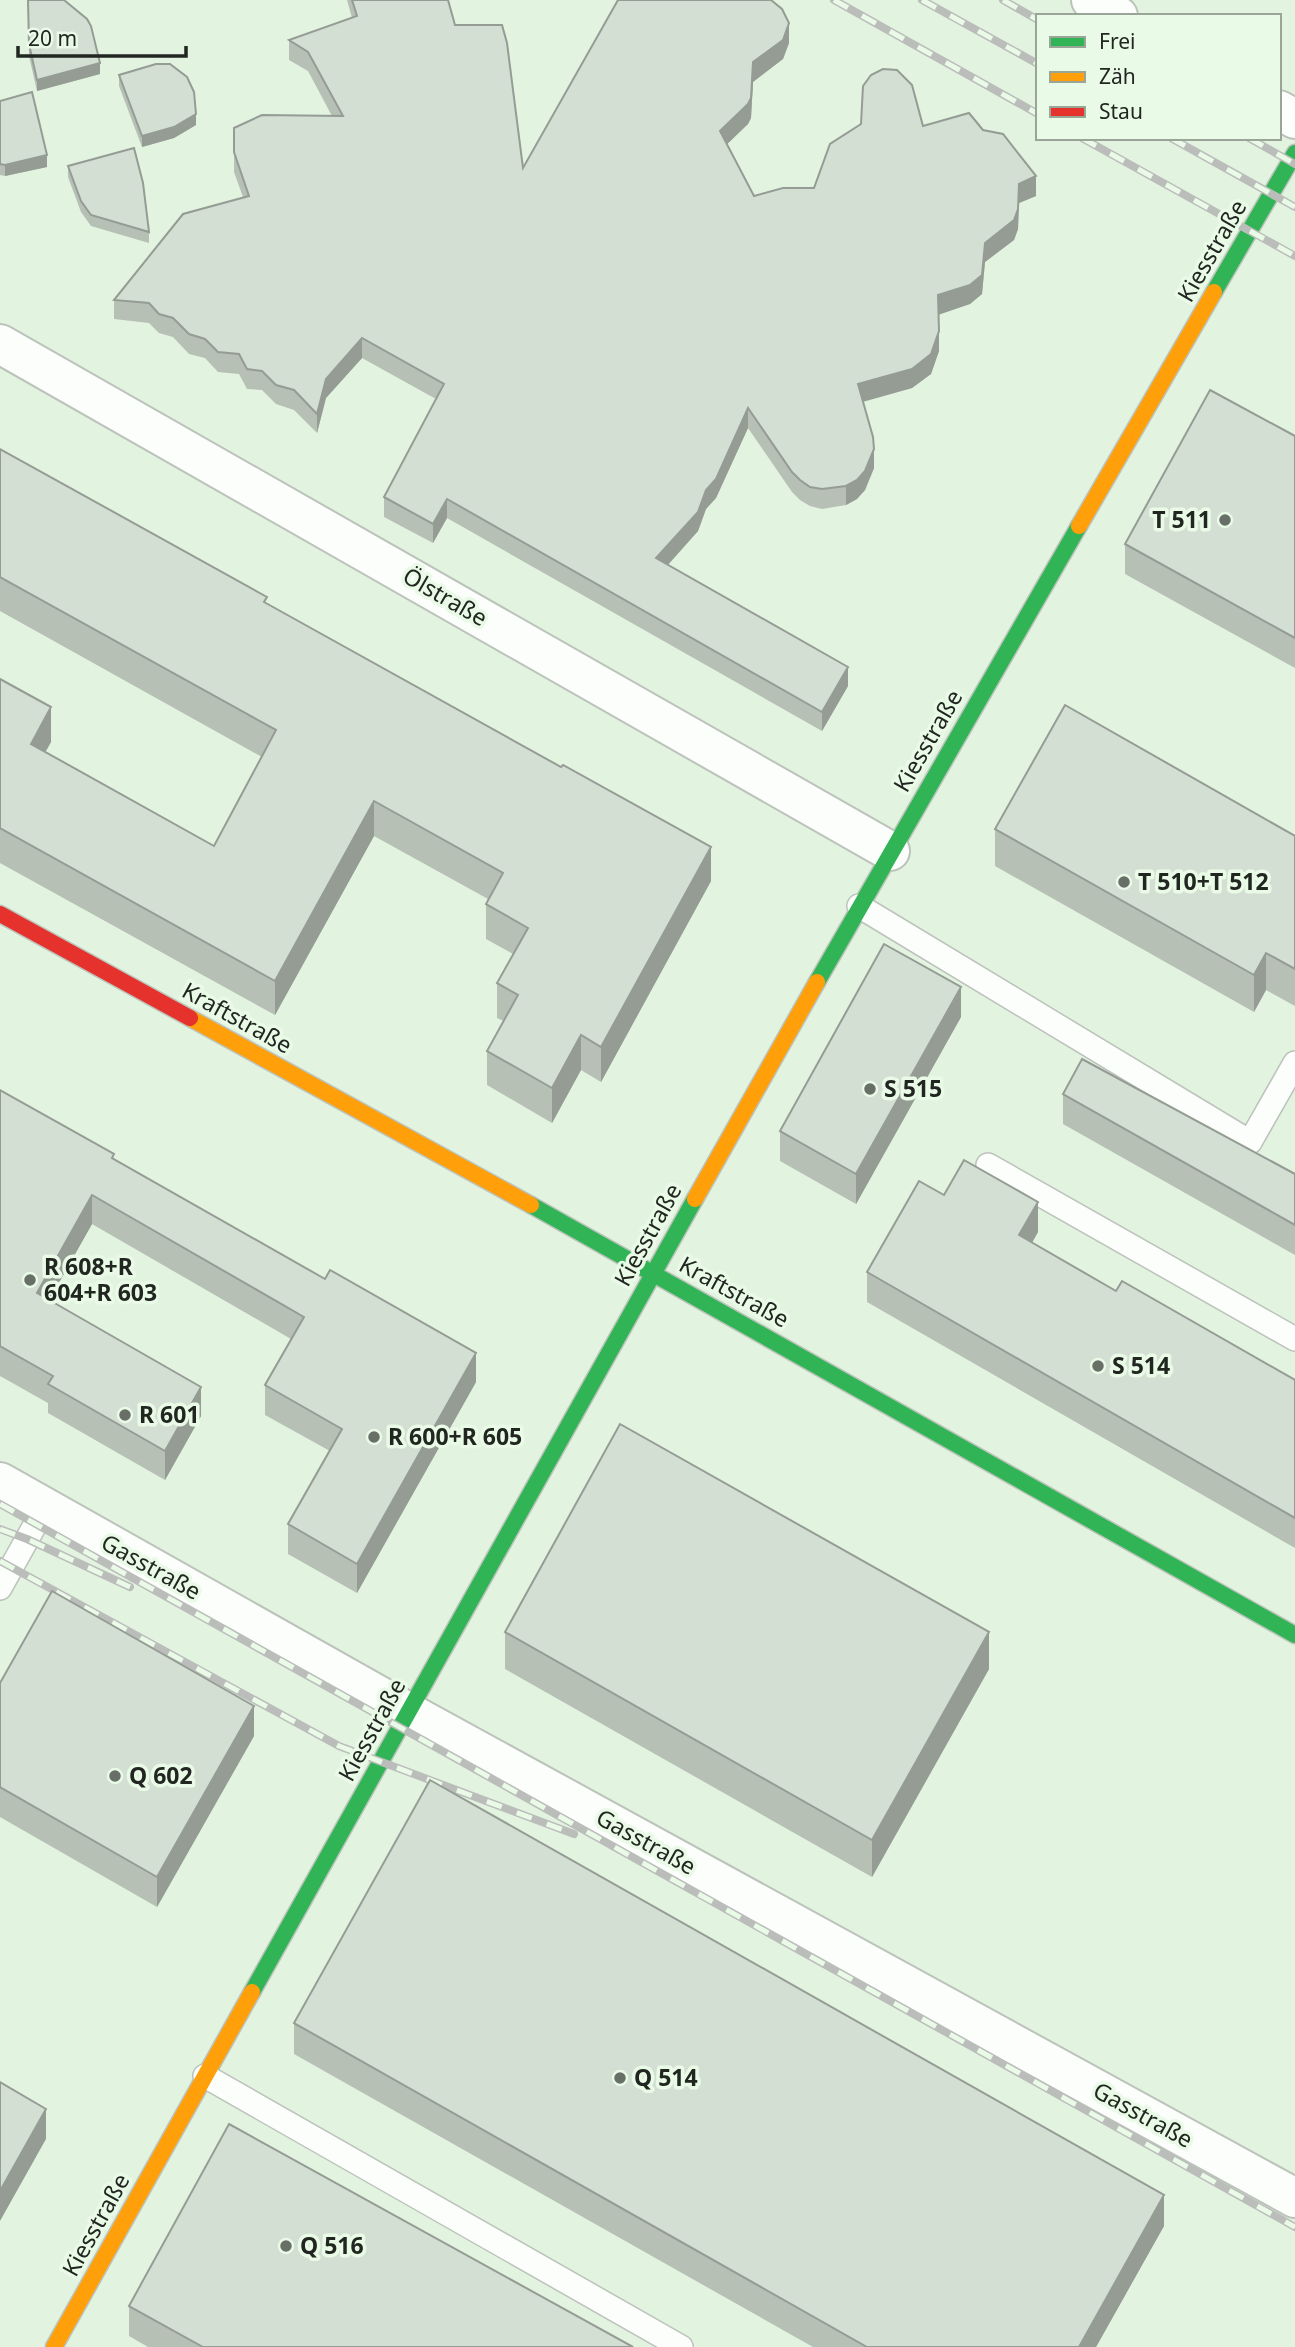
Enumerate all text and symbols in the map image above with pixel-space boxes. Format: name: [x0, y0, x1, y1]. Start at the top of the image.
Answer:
scale bar: [18, 14, 186, 58]
legend: [1036, 14, 1281, 140]
text: 20 m: [28, 24, 77, 52]
text: Frei: [1099, 27, 1135, 55]
text: Zäh: [1099, 62, 1136, 90]
text: Stau: [1099, 97, 1143, 125]
street label: Kiesstraße: [1169, 194, 1253, 307]
place label: T 511: [1152, 503, 1211, 535]
marker: T 511: [1217, 512, 1233, 528]
street label: Ölstraße: [397, 559, 494, 633]
street label: Kiesstraße: [885, 684, 969, 797]
place label: T 510+T 512: [1138, 865, 1269, 897]
marker: T 510+T 512: [1116, 874, 1132, 890]
street label: Kraftstraße: [177, 974, 298, 1060]
place label: S 515: [884, 1072, 942, 1104]
marker: S 515: [862, 1081, 878, 1097]
street label: Kiesstraße: [606, 1177, 688, 1292]
street label: Kraftstraße: [674, 1248, 795, 1334]
place label: R 608+R 604+R 603: [44, 1250, 157, 1308]
marker: R 608+R 604+R 603: [22, 1272, 38, 1288]
place label: S 514: [1112, 1349, 1170, 1381]
marker: S 514: [1090, 1358, 1106, 1374]
place label: R 601: [139, 1398, 200, 1430]
marker: R 601: [117, 1407, 133, 1423]
place label: R 600+R 605: [388, 1420, 522, 1452]
marker: R 600+R 605: [366, 1429, 382, 1445]
street label: Gasstraße: [96, 1526, 207, 1607]
street label: Kiesstraße: [330, 1672, 412, 1787]
place label: Q 602: [129, 1759, 193, 1791]
marker: Q 602: [107, 1768, 123, 1784]
street label: Gasstraße: [591, 1801, 702, 1882]
place label: Q 514: [634, 2061, 698, 2093]
marker: Q 514: [612, 2070, 628, 2086]
street label: Gasstraße: [1088, 2074, 1199, 2155]
street label: Kiesstraße: [54, 2167, 136, 2282]
place label: Q 516: [300, 2229, 364, 2261]
marker: Q 516: [278, 2238, 294, 2254]

